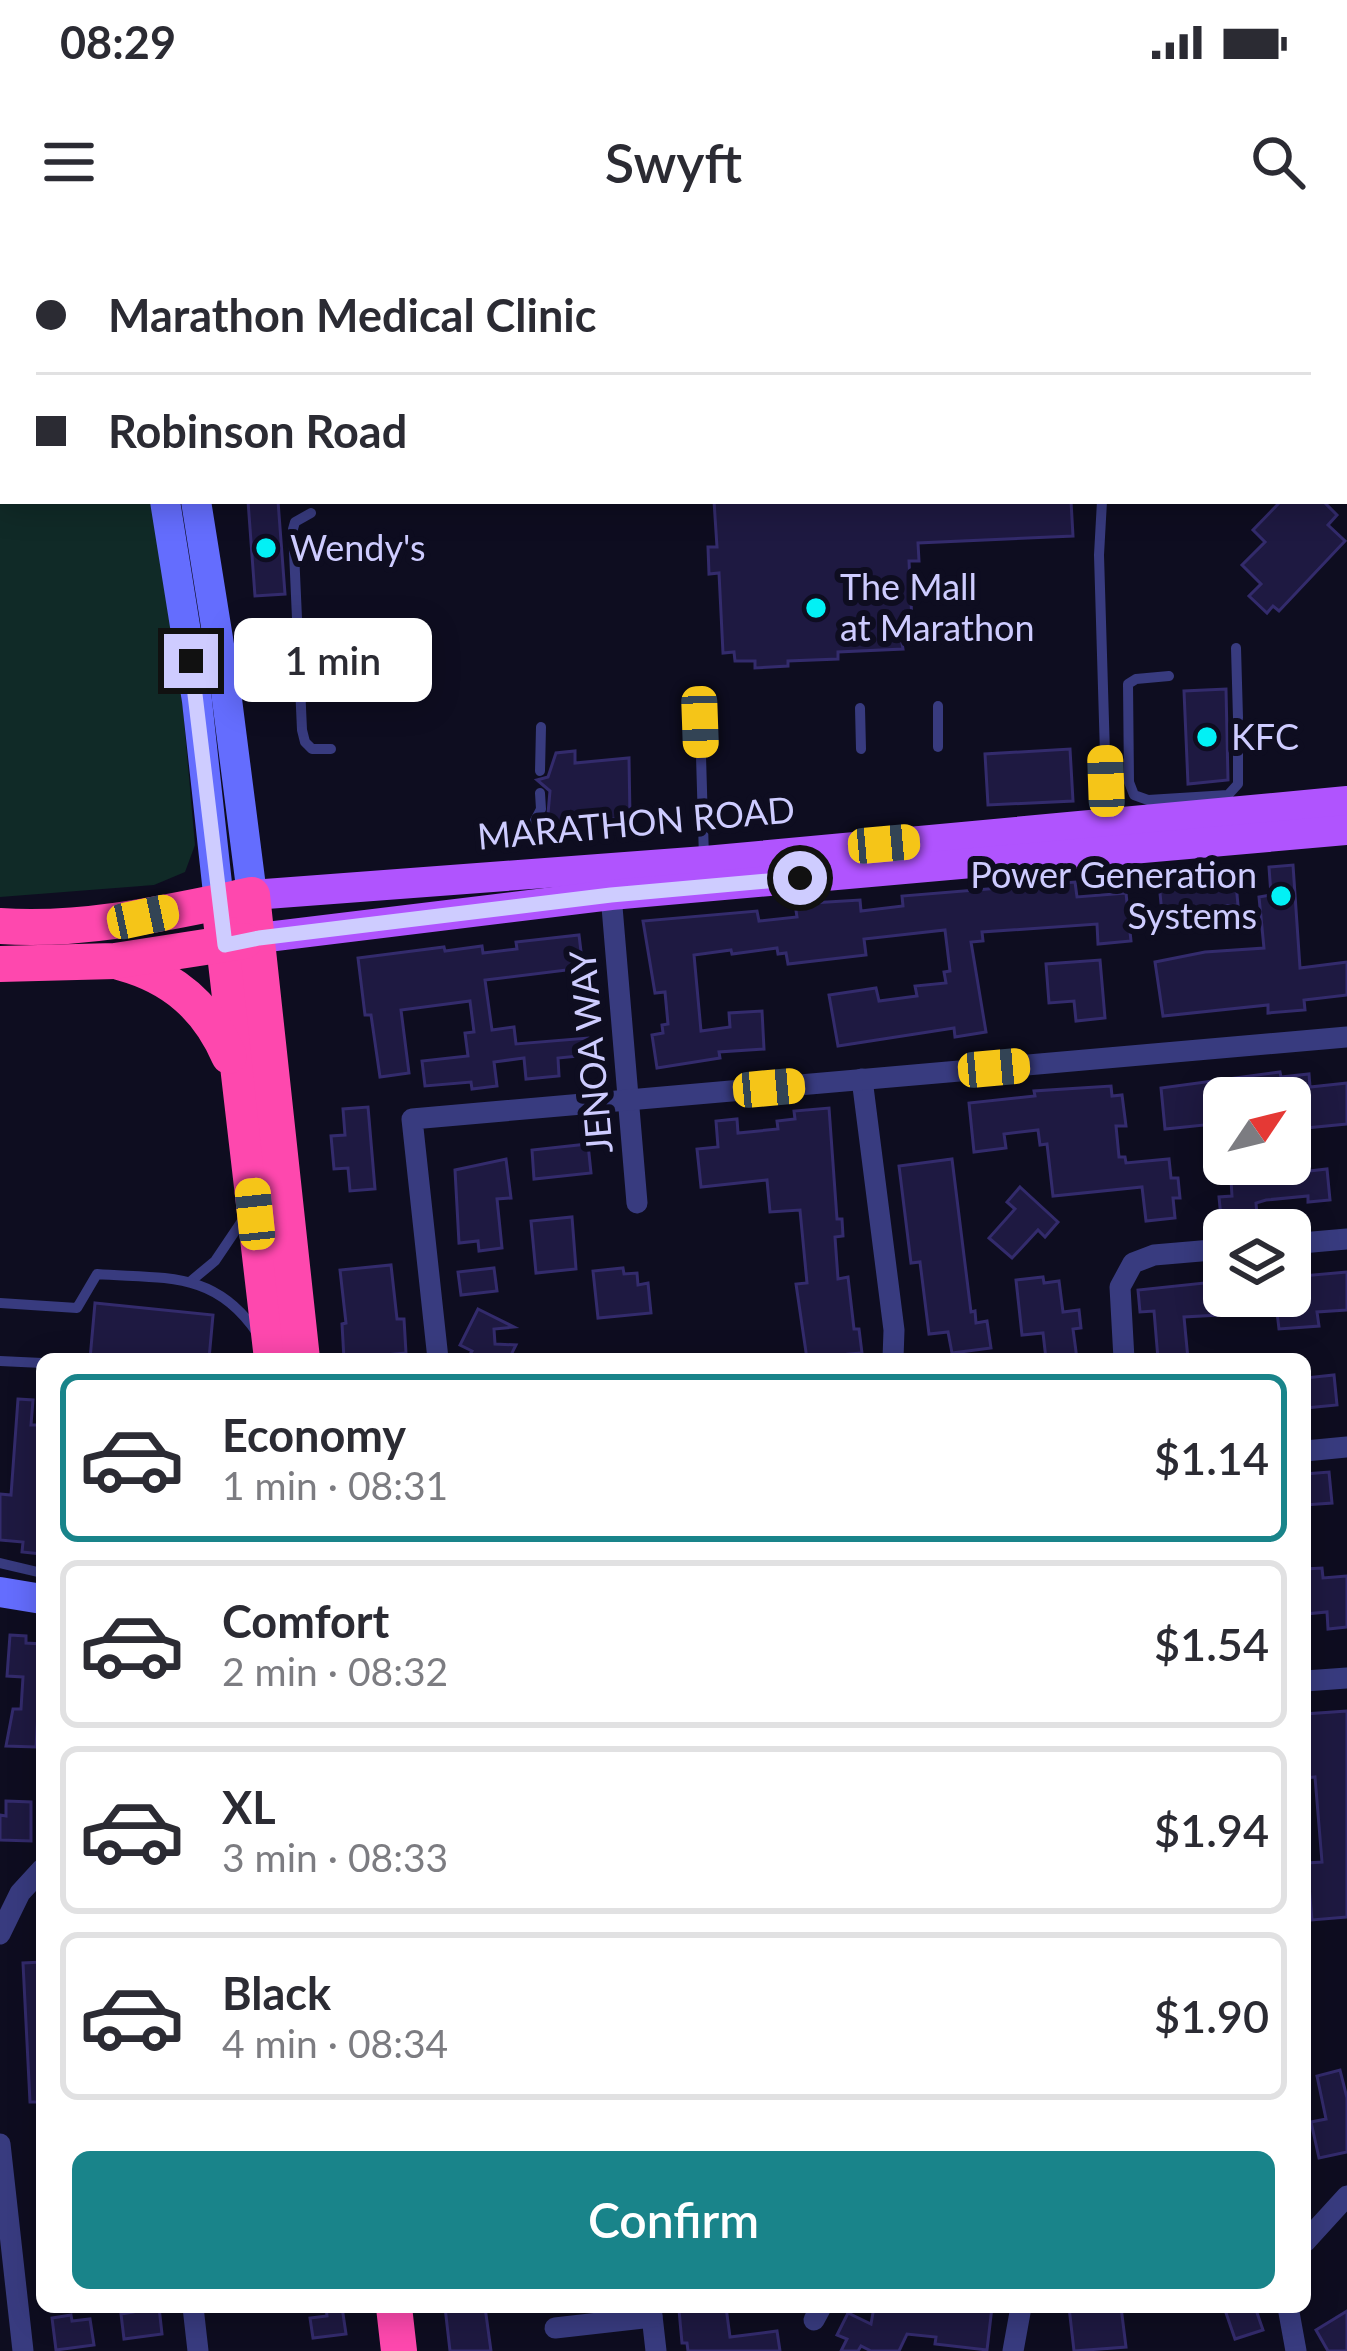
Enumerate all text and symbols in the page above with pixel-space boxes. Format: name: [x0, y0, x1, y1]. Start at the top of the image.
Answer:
text: 08:29: [60, 15, 176, 69]
icon: menu: [36, 129, 102, 195]
icon: search: [1245, 129, 1311, 195]
text: Swyft: [605, 130, 742, 195]
text: Marathon Medical Clinic: [108, 288, 596, 342]
text: Robinson Road: [108, 404, 407, 458]
place label: Wendy's: [290, 525, 426, 569]
marker: Wendy's: [253, 535, 279, 561]
place label: The Mall at Marathon: [840, 564, 1035, 649]
marker: The Mall at Marathon: [803, 595, 829, 621]
callout: 1 min: [233, 619, 431, 703]
route end: [164, 634, 218, 688]
text: 1 min: [285, 637, 381, 683]
car: [681, 685, 719, 759]
place label: KFC: [1231, 714, 1299, 758]
marker: KFC: [1194, 724, 1220, 750]
car: [1087, 744, 1125, 818]
street label: MARATHON ROAD: [475, 786, 797, 858]
car: [847, 823, 921, 865]
route start: [773, 851, 827, 905]
place label: Power Generation Systems: [970, 852, 1257, 937]
marker: Power Generation Systems: [1268, 883, 1294, 909]
car: [104, 892, 182, 942]
street label: JENOA WAY: [559, 948, 621, 1155]
car: [957, 1047, 1031, 1089]
car: [732, 1067, 806, 1109]
north arrow: [1203, 1077, 1311, 1185]
map controls: [1203, 1077, 1311, 1317]
car: [233, 1176, 277, 1252]
button: layers: [1203, 1209, 1311, 1317]
icon: car: [78, 1404, 186, 1512]
text: Economy: [222, 1408, 406, 1462]
text: $1.14: [1154, 1431, 1269, 1485]
text: 1 min · 08:31: [222, 1462, 448, 1508]
icon: car: [78, 1590, 186, 1698]
text: Comfort: [222, 1594, 389, 1648]
text: $1.54: [1154, 1617, 1269, 1671]
text: 2 min · 08:32: [222, 1648, 448, 1694]
icon: car: [78, 1776, 186, 1884]
text: XL: [222, 1780, 276, 1834]
text: $1.94: [1154, 1803, 1269, 1857]
text: 3 min · 08:33: [222, 1834, 448, 1880]
icon: car: [78, 1962, 186, 2070]
text: Black: [222, 1966, 331, 2020]
text: $1.90: [1154, 1989, 1269, 2043]
text: 4 min · 08:34: [222, 2020, 448, 2066]
button: Confirm: [72, 2151, 1275, 2289]

